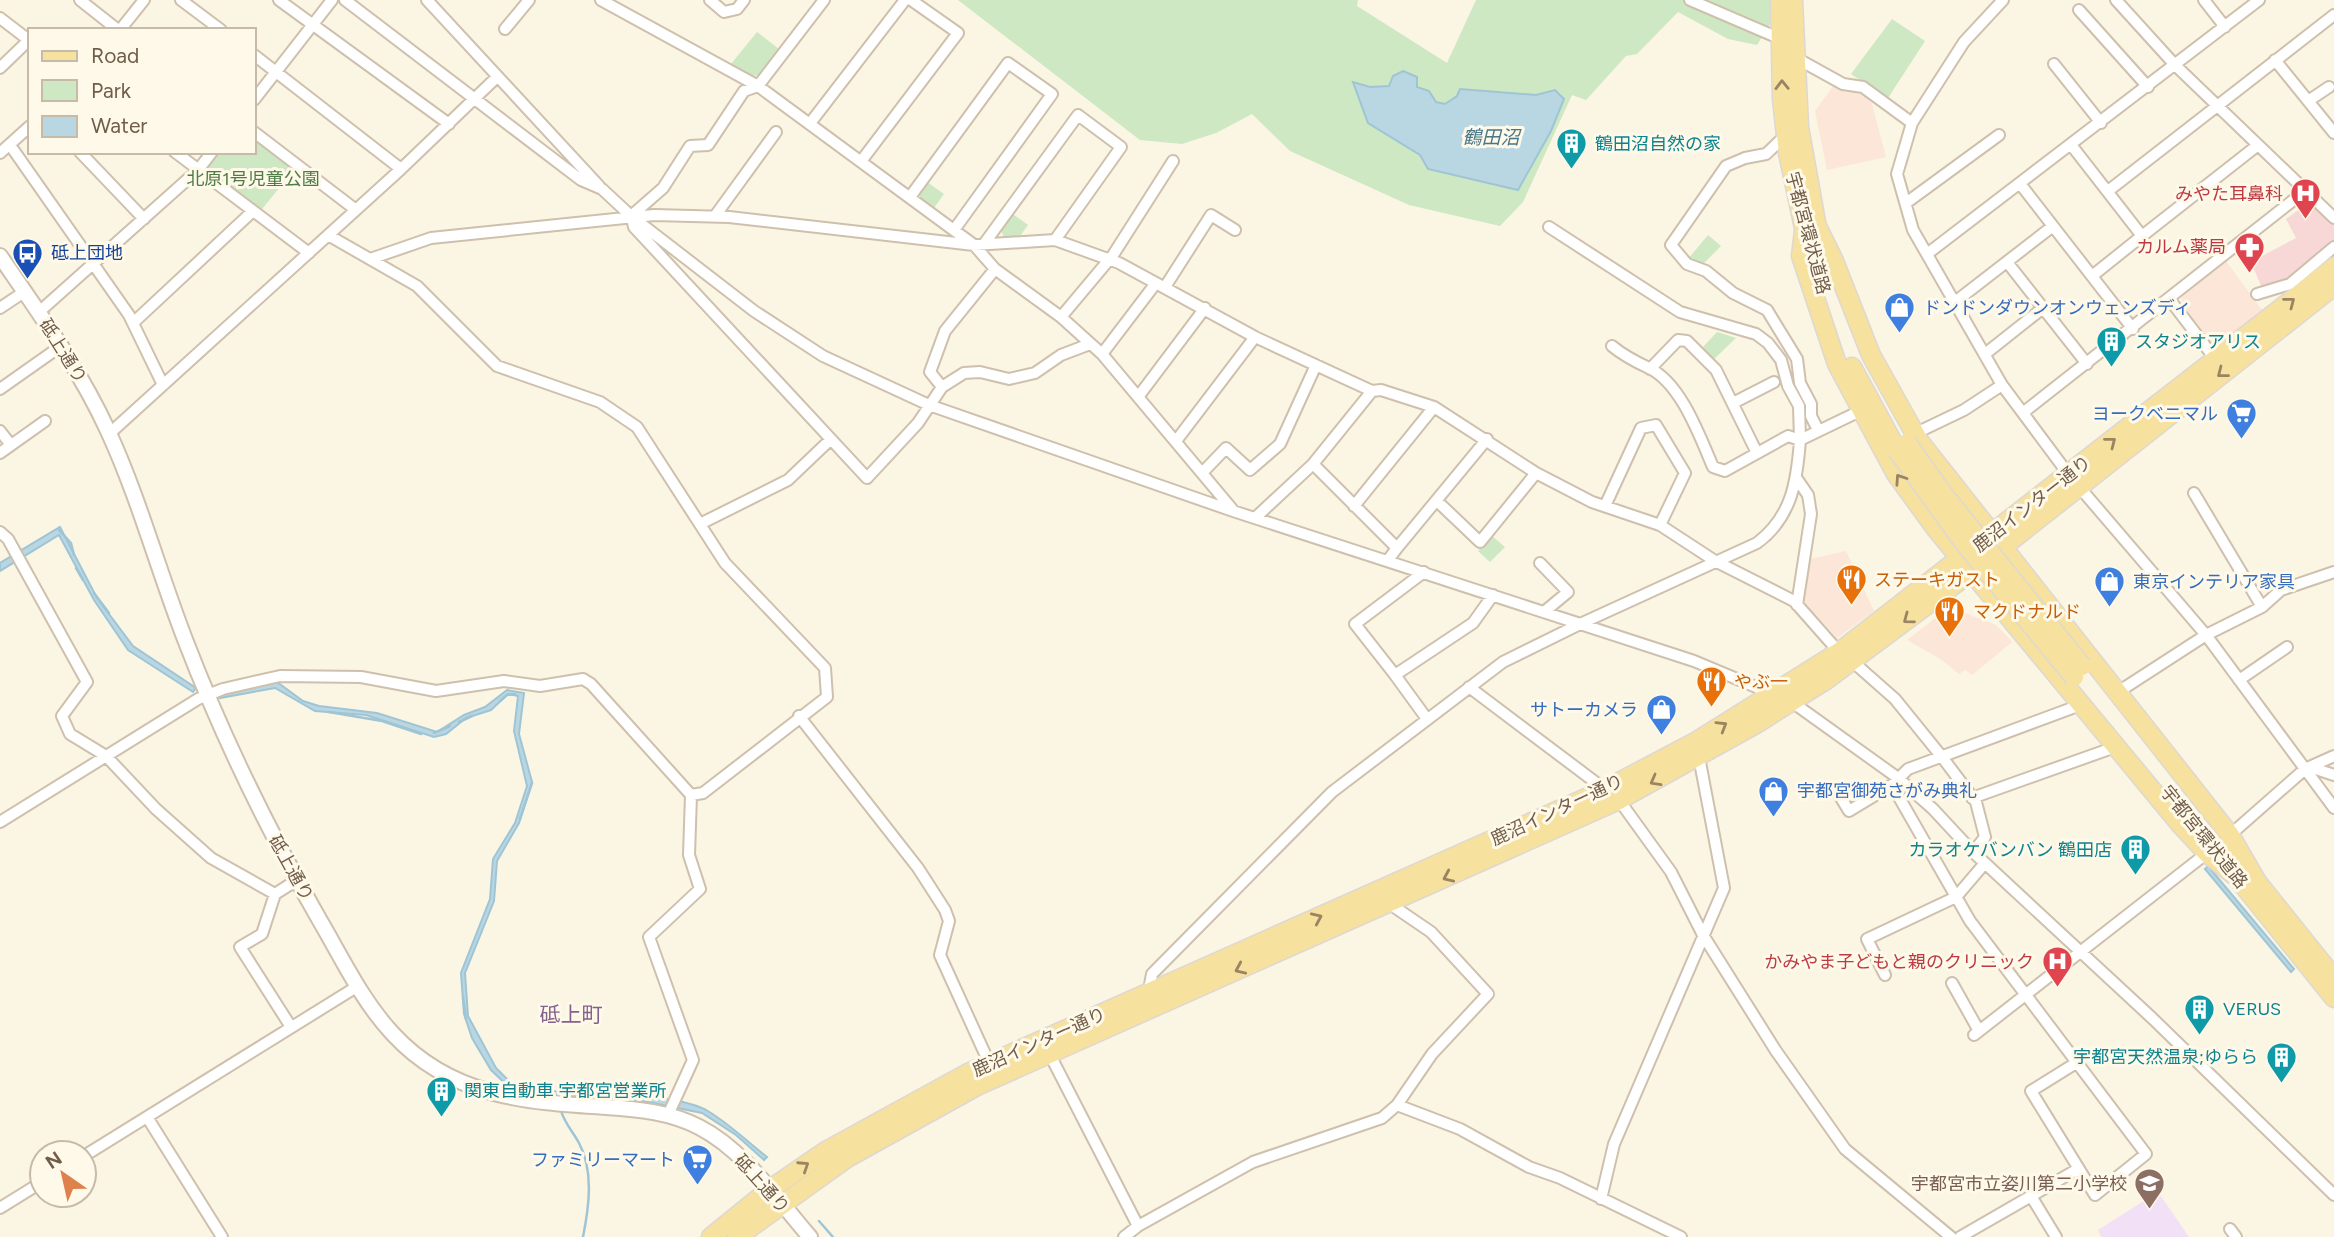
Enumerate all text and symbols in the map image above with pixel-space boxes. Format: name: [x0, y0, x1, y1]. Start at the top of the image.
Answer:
legend: [28, 28, 256, 154]
text: Road: [91, 43, 139, 68]
text: Park: [91, 78, 132, 103]
one-way arrow: [1774, 79, 1790, 90]
text: Water: [91, 113, 147, 138]
water label: 鶴田沼: [1462, 126, 1522, 149]
building icon: 鶴田沼自然の家: [1555, 127, 1589, 171]
place label: 鶴田沼自然の家: [1595, 133, 1721, 155]
park label: 北原1号児童公園: [186, 168, 320, 190]
street label: 宇都宮環状道路: [1781, 169, 1835, 297]
hospital icon: みやた耳鼻科: [2289, 177, 2323, 221]
place label: みやた耳鼻科: [2175, 183, 2283, 205]
pharmacy icon: カルム薬局: [2232, 230, 2266, 274]
bus stop icon: 砥上団地: [11, 236, 45, 280]
place label: カルム薬局: [2136, 236, 2226, 258]
place label: 砥上団地: [51, 242, 123, 264]
shop icon: ドンドンダウンオンウェンズディ: [1883, 291, 1917, 335]
place label: ドンドンダウンオンウェンズディ: [1923, 297, 2191, 319]
one-way arrow: [2283, 297, 2295, 310]
street label: 砥上通り: [35, 315, 91, 387]
building icon: スタジオアリス: [2095, 325, 2129, 369]
place label: スタジオアリス: [2135, 331, 2261, 353]
one-way arrow: [2218, 365, 2230, 378]
supermarket icon: ヨークベニマル: [2224, 397, 2258, 441]
place label: ヨークベニマル: [2092, 403, 2218, 425]
one-way arrow: [2103, 437, 2116, 450]
street label: 鹿沼インター通り: [1968, 451, 2096, 557]
one-way arrow: [1895, 474, 1908, 487]
restaurant icon: ステーキガスト: [1834, 563, 1868, 607]
shop icon: 東京インテリア家具: [2093, 565, 2127, 609]
place label: ステーキガスト: [1874, 569, 2000, 591]
place label: 東京インテリア家具: [2133, 571, 2295, 593]
restaurant icon: マクドナルド: [1933, 595, 1967, 639]
place label: マクドナルド: [1973, 601, 2081, 623]
one-way arrow: [1903, 611, 1916, 624]
restaurant icon: やぶ一: [1694, 665, 1728, 709]
place label: やぶ一: [1734, 671, 1788, 693]
shop icon: サトーカメラ: [1644, 693, 1678, 737]
place label: サトーカメラ: [1530, 699, 1638, 721]
one-way arrow: [1714, 722, 1727, 735]
street label: 鹿沼インター通り: [1487, 770, 1627, 850]
one-way arrow: [1650, 773, 1662, 786]
shop icon: 宇都宮御苑さがみ典礼: [1757, 774, 1791, 818]
place label: 宇都宮御苑さがみ典礼: [1797, 780, 1977, 802]
street label: 宇都宮環状道路: [2156, 781, 2252, 893]
street label: 砥上通り: [264, 831, 318, 905]
building icon: カラオケバンバン 鶴田店: [2118, 833, 2152, 877]
place label: カラオケバンバン 鶴田店: [1908, 839, 2112, 861]
one-way arrow: [1443, 869, 1456, 883]
one-way arrow: [1310, 912, 1323, 926]
hospital icon: かみやま子どもと親のクリニック: [2040, 945, 2074, 989]
place label: かみやま子どもと親のクリニック: [1764, 951, 2034, 973]
one-way arrow: [1235, 961, 1247, 975]
building icon: VERUS: [2183, 992, 2217, 1036]
place label: VERUS: [2223, 998, 2281, 1020]
district label: 砥上町: [540, 1002, 603, 1027]
street label: 鹿沼インター通り: [969, 1003, 1109, 1081]
building icon: 宇都宮天然温泉;ゆらら: [2264, 1040, 2298, 1084]
place label: 宇都宮天然温泉;ゆらら: [2073, 1046, 2258, 1068]
building icon: 関東自動車 宇都宮営業所: [424, 1074, 458, 1118]
place label: 関東自動車 宇都宮営業所: [464, 1080, 666, 1102]
north arrow: [28, 1139, 98, 1209]
supermarket icon: ファミリーマート: [681, 1143, 715, 1187]
text: N: [41, 1147, 66, 1174]
place label: ファミリーマート: [531, 1149, 675, 1171]
street label: 砥上通り: [730, 1150, 794, 1218]
one-way arrow: [796, 1161, 809, 1174]
school or university icon: 宇都宮市立姿川第二小学校: [2133, 1167, 2167, 1211]
place label: 宇都宮市立姿川第二小学校: [1911, 1173, 2127, 1195]

